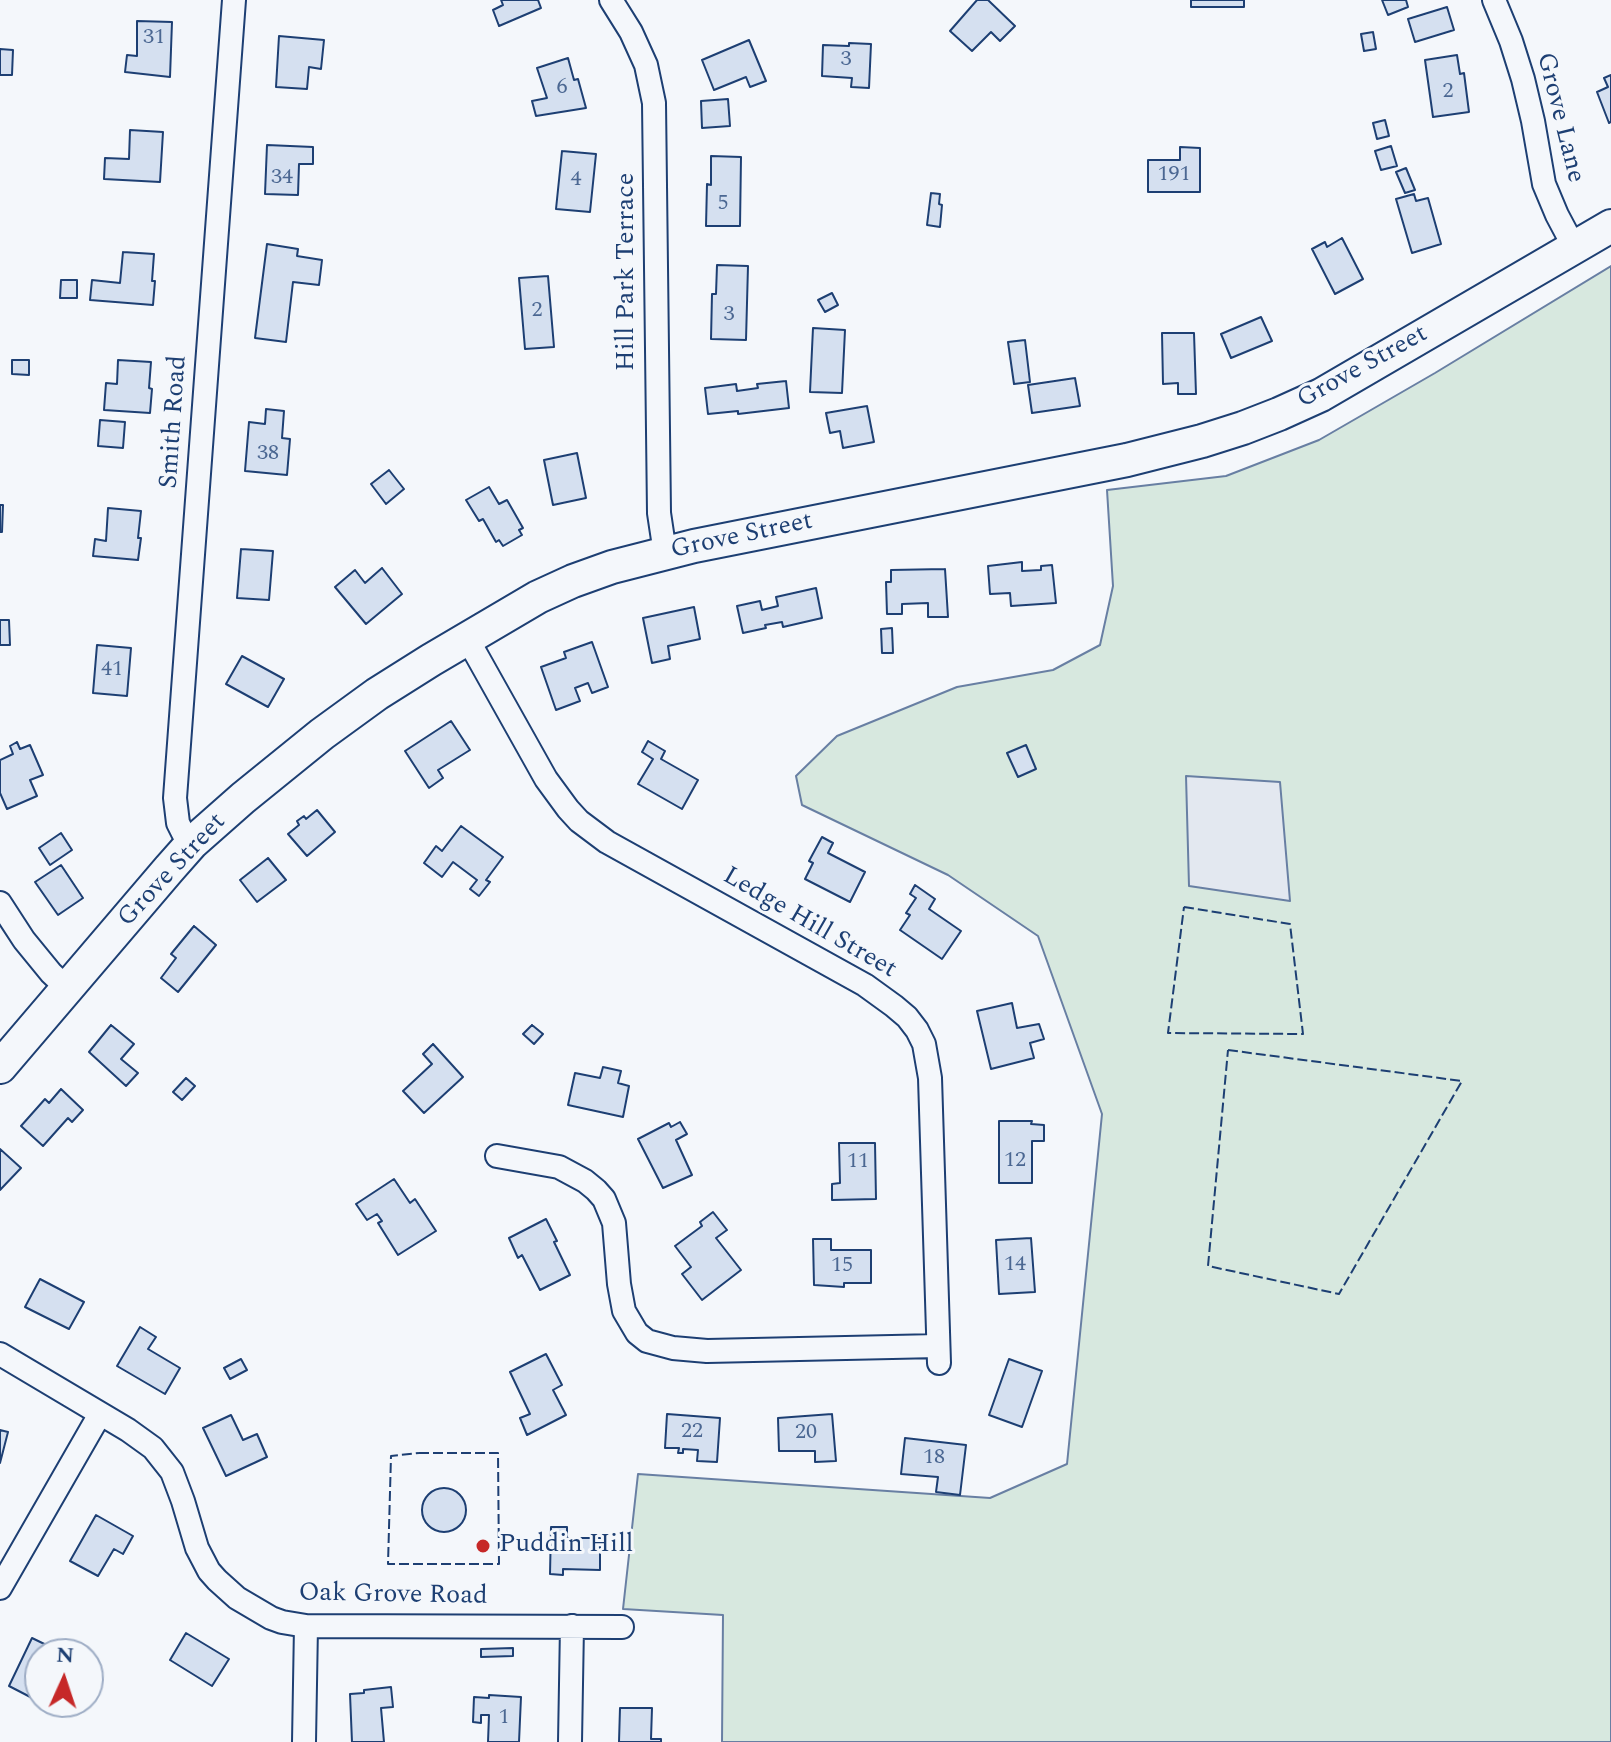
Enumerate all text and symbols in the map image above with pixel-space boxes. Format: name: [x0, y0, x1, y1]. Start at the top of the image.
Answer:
house number: 31: [143, 26, 165, 52]
house number: 3: [841, 48, 851, 74]
street label: Grove Lane: [1528, 50, 1590, 186]
house number: 6: [557, 76, 567, 102]
house number: 2: [1443, 80, 1453, 106]
house number: 191: [1158, 163, 1190, 189]
house number: 34: [271, 166, 293, 192]
house number: 4: [571, 168, 581, 194]
street label: Hill Park Terrace: [612, 173, 644, 371]
house number: 5: [718, 192, 728, 218]
house number: 2: [532, 299, 542, 325]
house number: 3: [724, 303, 734, 329]
street label: Grove Street: [1292, 319, 1434, 417]
street label: Smith Road: [155, 354, 195, 490]
house number: 38: [257, 442, 279, 468]
street label: Grove Street: [668, 507, 816, 567]
house number: 41: [101, 658, 123, 684]
street label: Grove Street: [112, 808, 234, 934]
street label: Ledge Hill Street: [716, 862, 902, 986]
house number: 12: [1004, 1149, 1026, 1175]
house number: 11: [847, 1150, 869, 1176]
house number: 14: [1004, 1253, 1026, 1279]
house number: 15: [831, 1254, 853, 1280]
house number: 22: [681, 1420, 703, 1446]
house number: 20: [795, 1421, 817, 1447]
house number: 18: [923, 1446, 945, 1472]
place label: Puddin Hill: [499, 1530, 633, 1562]
marker: Puddin Hill: [474, 1537, 492, 1555]
street label: Oak Grove Road: [298, 1579, 488, 1613]
north arrow: [24, 1638, 104, 1718]
text: N: [55, 1639, 75, 1672]
house number: 1: [499, 1706, 509, 1732]

